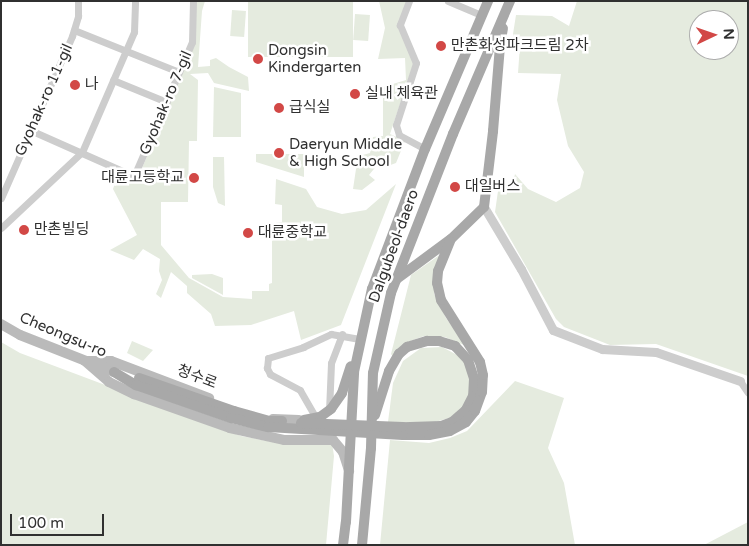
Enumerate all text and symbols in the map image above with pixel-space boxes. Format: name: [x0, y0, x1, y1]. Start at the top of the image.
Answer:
north arrow: [689, 10, 739, 60]
text: N: [720, 28, 737, 40]
place label: 만촌화성파크드림 2차: [451, 37, 589, 55]
marker: 만촌화성파크드림 2차: [435, 40, 447, 52]
street label: Gyohak-ro 11-gil: [11, 41, 77, 159]
place label: Dongsin Kindergarten: [268, 41, 361, 76]
street label: Gyohak-ro 7-gil: [136, 48, 196, 158]
marker: Dongsin Kindergarten: [252, 53, 264, 65]
place label: 나: [85, 76, 99, 94]
marker: 나: [69, 79, 81, 91]
place label: 실내 체육관: [365, 85, 438, 103]
marker: 실내 체육관: [349, 88, 361, 100]
place label: 급식실: [289, 99, 330, 117]
marker: 급식실: [273, 102, 285, 114]
place label: Daeryun Middle & High School: [289, 135, 402, 170]
marker: Daeryun Middle & High School: [273, 147, 285, 159]
place label: 대륜고등학교: [101, 169, 184, 187]
marker: 대륜고등학교: [188, 172, 200, 184]
place label: 대일버스: [465, 178, 520, 196]
marker: 대일버스: [449, 181, 461, 193]
street label: Dalgubeol-daero: [365, 187, 423, 305]
place label: 만촌빌딩: [34, 221, 89, 239]
marker: 만촌빌딩: [18, 224, 30, 236]
place label: 대륜중학교: [258, 224, 327, 242]
marker: 대륜중학교: [242, 227, 254, 239]
street label: Cheongsu-ro: [17, 309, 109, 361]
street label: 청수로: [174, 361, 220, 393]
scale bar: [12, 504, 106, 536]
text: 100 m: [18, 514, 64, 532]

